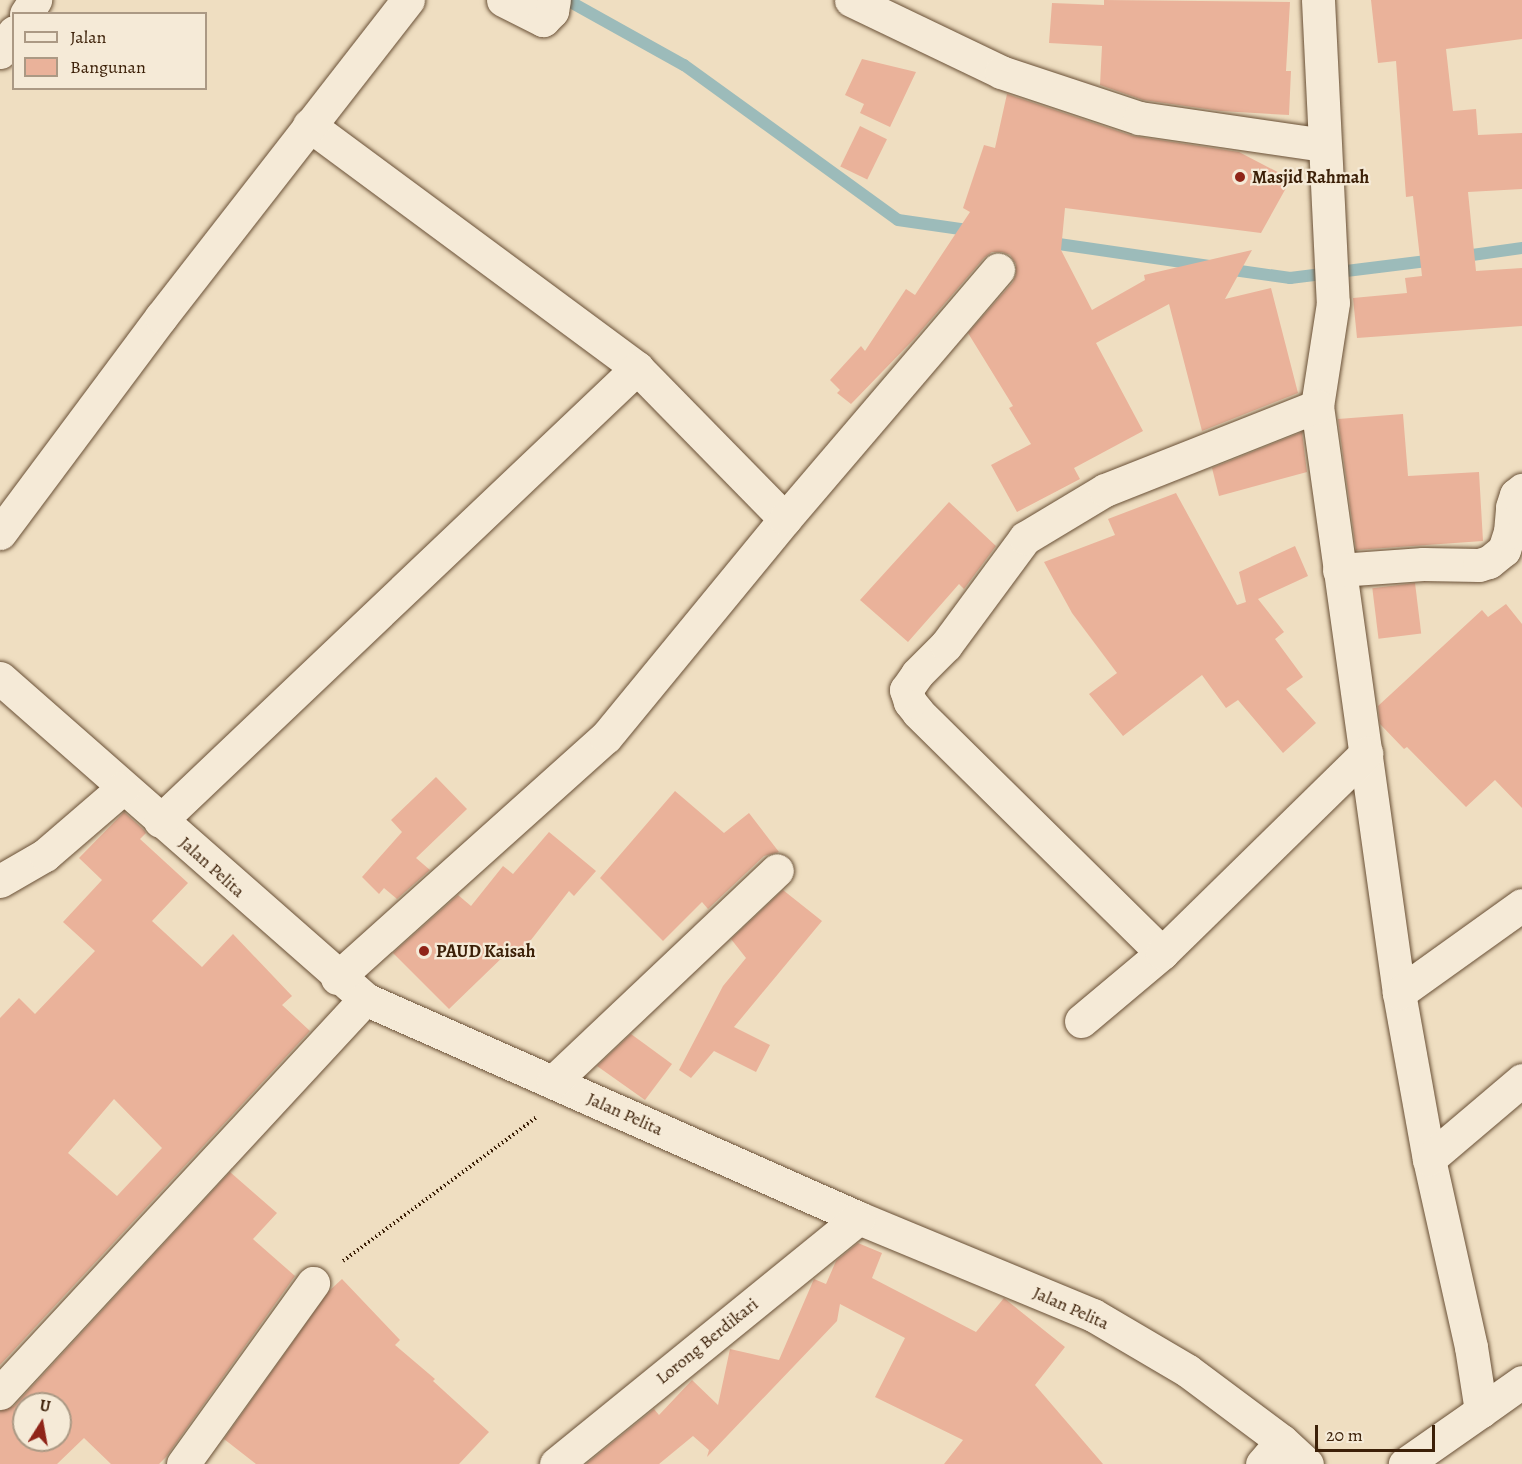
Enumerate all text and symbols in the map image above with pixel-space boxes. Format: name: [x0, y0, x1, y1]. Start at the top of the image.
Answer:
legend: [12, 12, 207, 90]
text: Jalan: [70, 25, 106, 49]
text: Bangunan: [70, 55, 146, 79]
place label: Masjid Rahmah: [1252, 166, 1369, 188]
marker: Masjid Rahmah: [1233, 170, 1247, 184]
street label: Jalan Pelita: [175, 832, 249, 902]
place label: PAUD Kaisah: [436, 940, 535, 962]
marker: PAUD Kaisah: [417, 944, 431, 958]
street label: Jalan Pelita: [584, 1088, 666, 1140]
street label: Jalan Pelita: [1030, 1282, 1112, 1334]
street label: Lorong Berdikari: [652, 1293, 762, 1389]
north arrow: [12, 1392, 72, 1452]
text: U: [38, 1394, 52, 1418]
scale bar: [1318, 1413, 1438, 1451]
text: 20 m: [1326, 1423, 1363, 1447]

